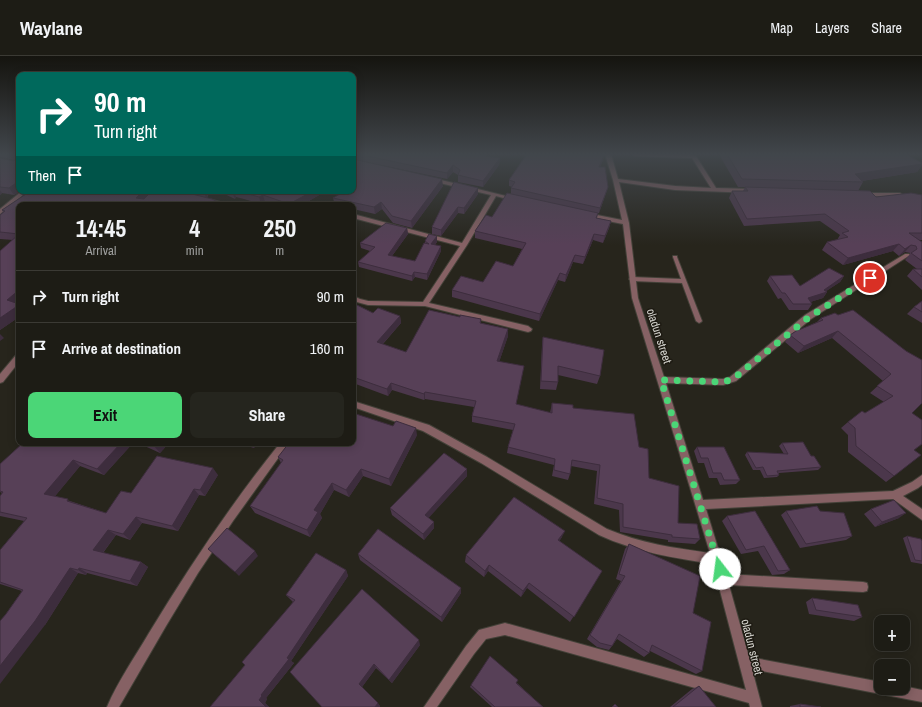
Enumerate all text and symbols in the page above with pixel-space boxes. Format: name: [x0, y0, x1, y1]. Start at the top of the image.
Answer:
text: Waylane: [20, 15, 83, 41]
text: Map: [771, 19, 793, 37]
text: Layers: [815, 19, 849, 37]
text: Share: [871, 19, 902, 37]
text: 90 m: [94, 83, 146, 121]
icon: right: [28, 88, 80, 140]
text: Turn right: [94, 119, 157, 144]
icon: arrive: [64, 164, 86, 186]
text: Then: [28, 165, 56, 186]
text: 14:45: [76, 212, 126, 244]
text: 4: [189, 212, 200, 244]
text: 250: [263, 212, 296, 244]
text: Arrival: [86, 242, 116, 259]
text: min: [186, 242, 204, 259]
text: m: [275, 242, 284, 259]
pin: [853, 261, 887, 295]
icon: arrive: [859, 267, 881, 289]
icon: right: [28, 286, 50, 308]
text: Turn right: [62, 286, 119, 307]
text: 90 m: [317, 286, 344, 307]
street label: oladun street: [643, 306, 675, 366]
icon: arrive: [28, 338, 50, 360]
text: Arrive at destination: [62, 338, 181, 359]
text: 160 m: [310, 338, 344, 359]
button: Exit: [28, 392, 182, 438]
button: Share: [190, 392, 344, 438]
position arrow: [699, 548, 741, 590]
map controls: [874, 615, 910, 695]
button: +: [874, 615, 910, 651]
street label: oladun street: [737, 617, 767, 677]
button: −: [874, 659, 910, 695]

